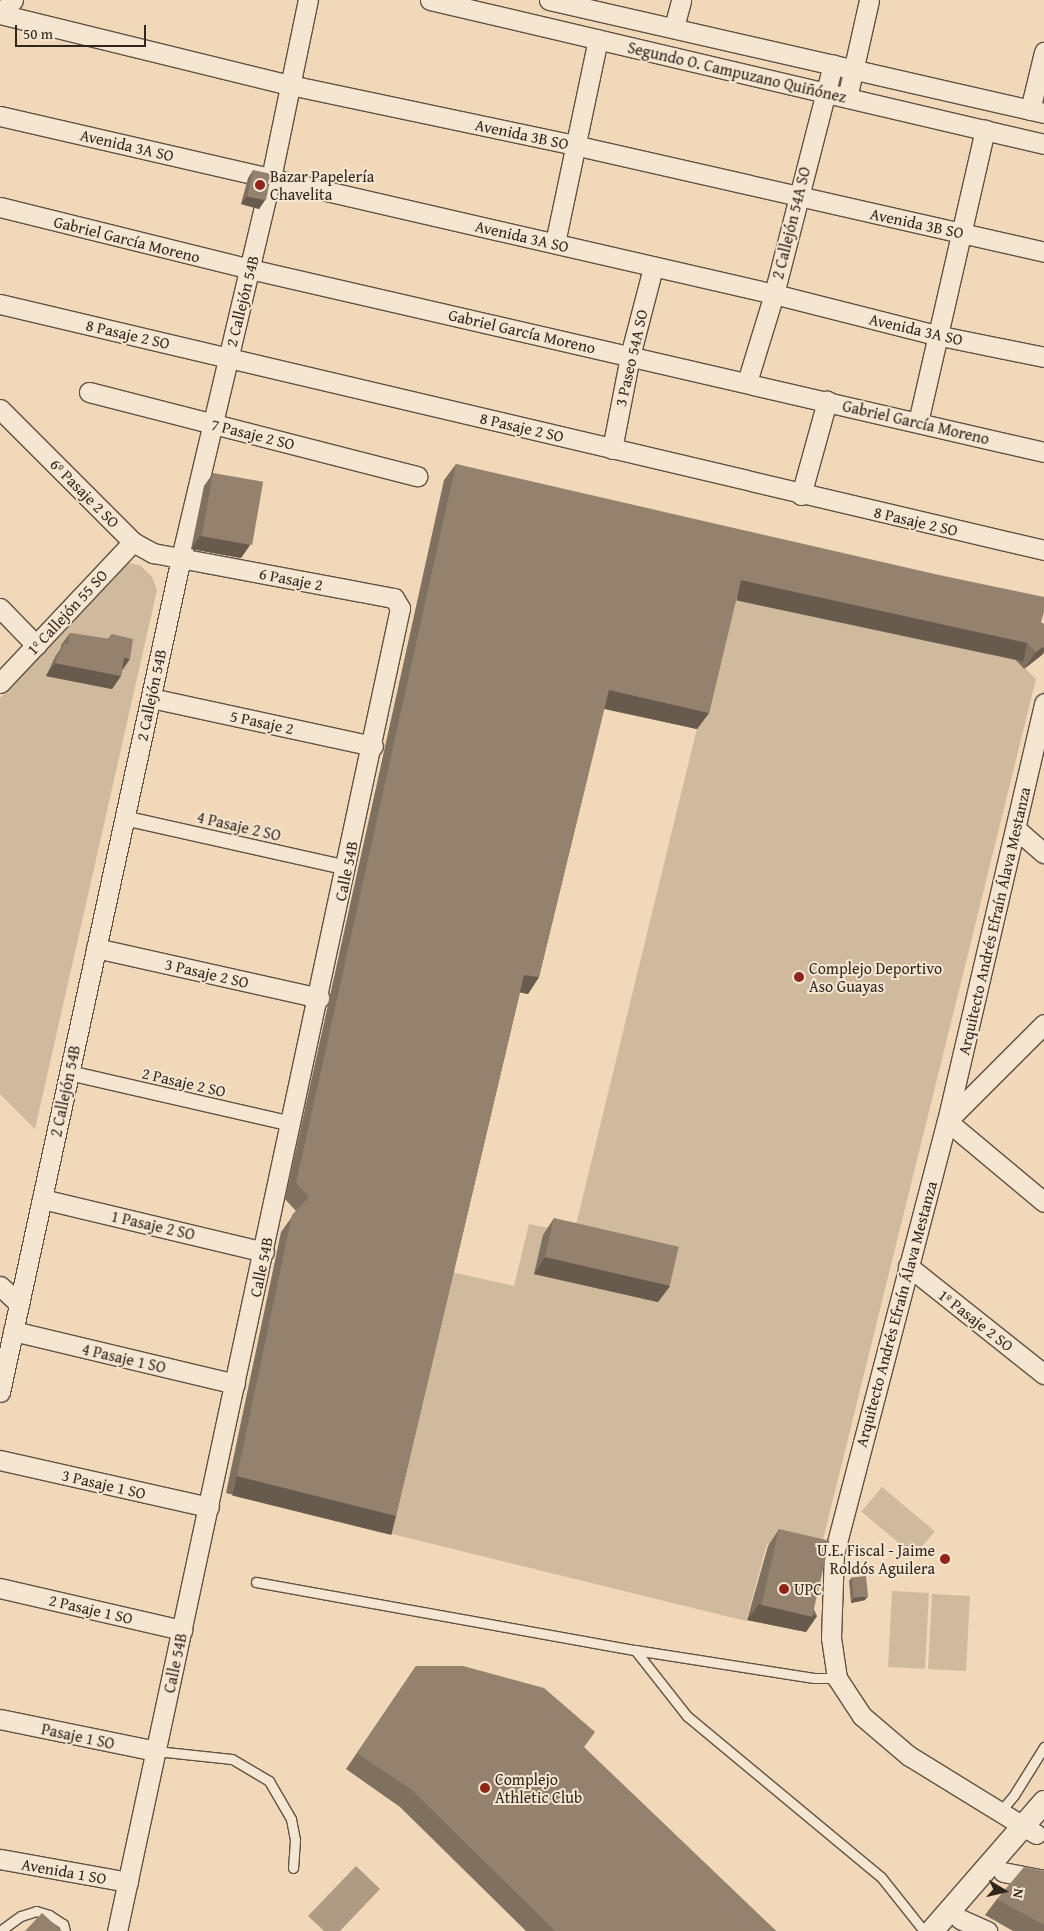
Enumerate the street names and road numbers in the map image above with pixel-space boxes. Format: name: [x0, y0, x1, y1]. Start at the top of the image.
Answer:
street label: Segundo O. Campuzano Quiñónez: [626, 37, 848, 107]
street label: Avenida 3B SO: [474, 115, 570, 153]
street label: Avenida 3A SO: [78, 125, 176, 165]
street label: 2 Callejón 54A SO: [768, 165, 814, 281]
street label: Avenida 3B SO: [869, 204, 965, 242]
street label: Gabriel García Moreno: [52, 212, 202, 266]
street label: Avenida 3A SO: [473, 216, 571, 256]
street label: 2 Callejón 54B: [221, 253, 263, 349]
street label: Gabriel García Moreno: [447, 305, 597, 357]
street label: 3 Paseo 54A SO: [610, 308, 652, 408]
street label: Avenida 3A SO: [867, 309, 965, 349]
street label: 8 Pasaje 2 SO: [84, 315, 172, 353]
street label: Gabriel García Moreno: [841, 396, 991, 448]
street label: 8 Pasaje 2 SO: [478, 408, 566, 446]
street label: 7 Pasaje 2 SO: [209, 414, 297, 454]
street label: 6º Pasaje 2 SO: [46, 454, 124, 532]
street label: 8 Pasaje 2 SO: [872, 502, 960, 540]
street label: 6 Pasaje 2: [258, 563, 324, 595]
street label: 1º Callejón 55 SO: [22, 565, 112, 659]
street label: 2 Callejón 54B: [132, 647, 170, 743]
street label: 5 Pasaje 2: [229, 706, 295, 738]
street label: Arquitecto Andrés Efraín Álava Mestanza: [954, 785, 1034, 1057]
street label: 4 Pasaje 2 SO: [195, 807, 283, 845]
street label: Calle 54B: [330, 839, 362, 903]
street label: 3 Pasaje 2 SO: [163, 954, 251, 992]
street label: 2 Callejón 54B: [46, 1043, 84, 1139]
street label: 2 Pasaje 2 SO: [140, 1063, 228, 1101]
street label: Arquitecto Andrés Efraín Álava Mestanza: [851, 1179, 941, 1449]
street label: 1 Pasaje 2 SO: [109, 1206, 197, 1244]
street label: Calle 54B: [245, 1235, 277, 1299]
street label: 1º Pasaje 2 SO: [935, 1285, 1017, 1355]
street label: 4 Pasaje 1 SO: [80, 1339, 168, 1377]
street label: 3 Pasaje 1 SO: [60, 1465, 148, 1503]
street label: 2 Pasaje 1 SO: [47, 1590, 135, 1628]
street label: Calle 54B: [159, 1631, 191, 1695]
street label: Pasaje 1 SO: [40, 1719, 116, 1753]
street label: Avenida 1 SO: [20, 1854, 108, 1888]

